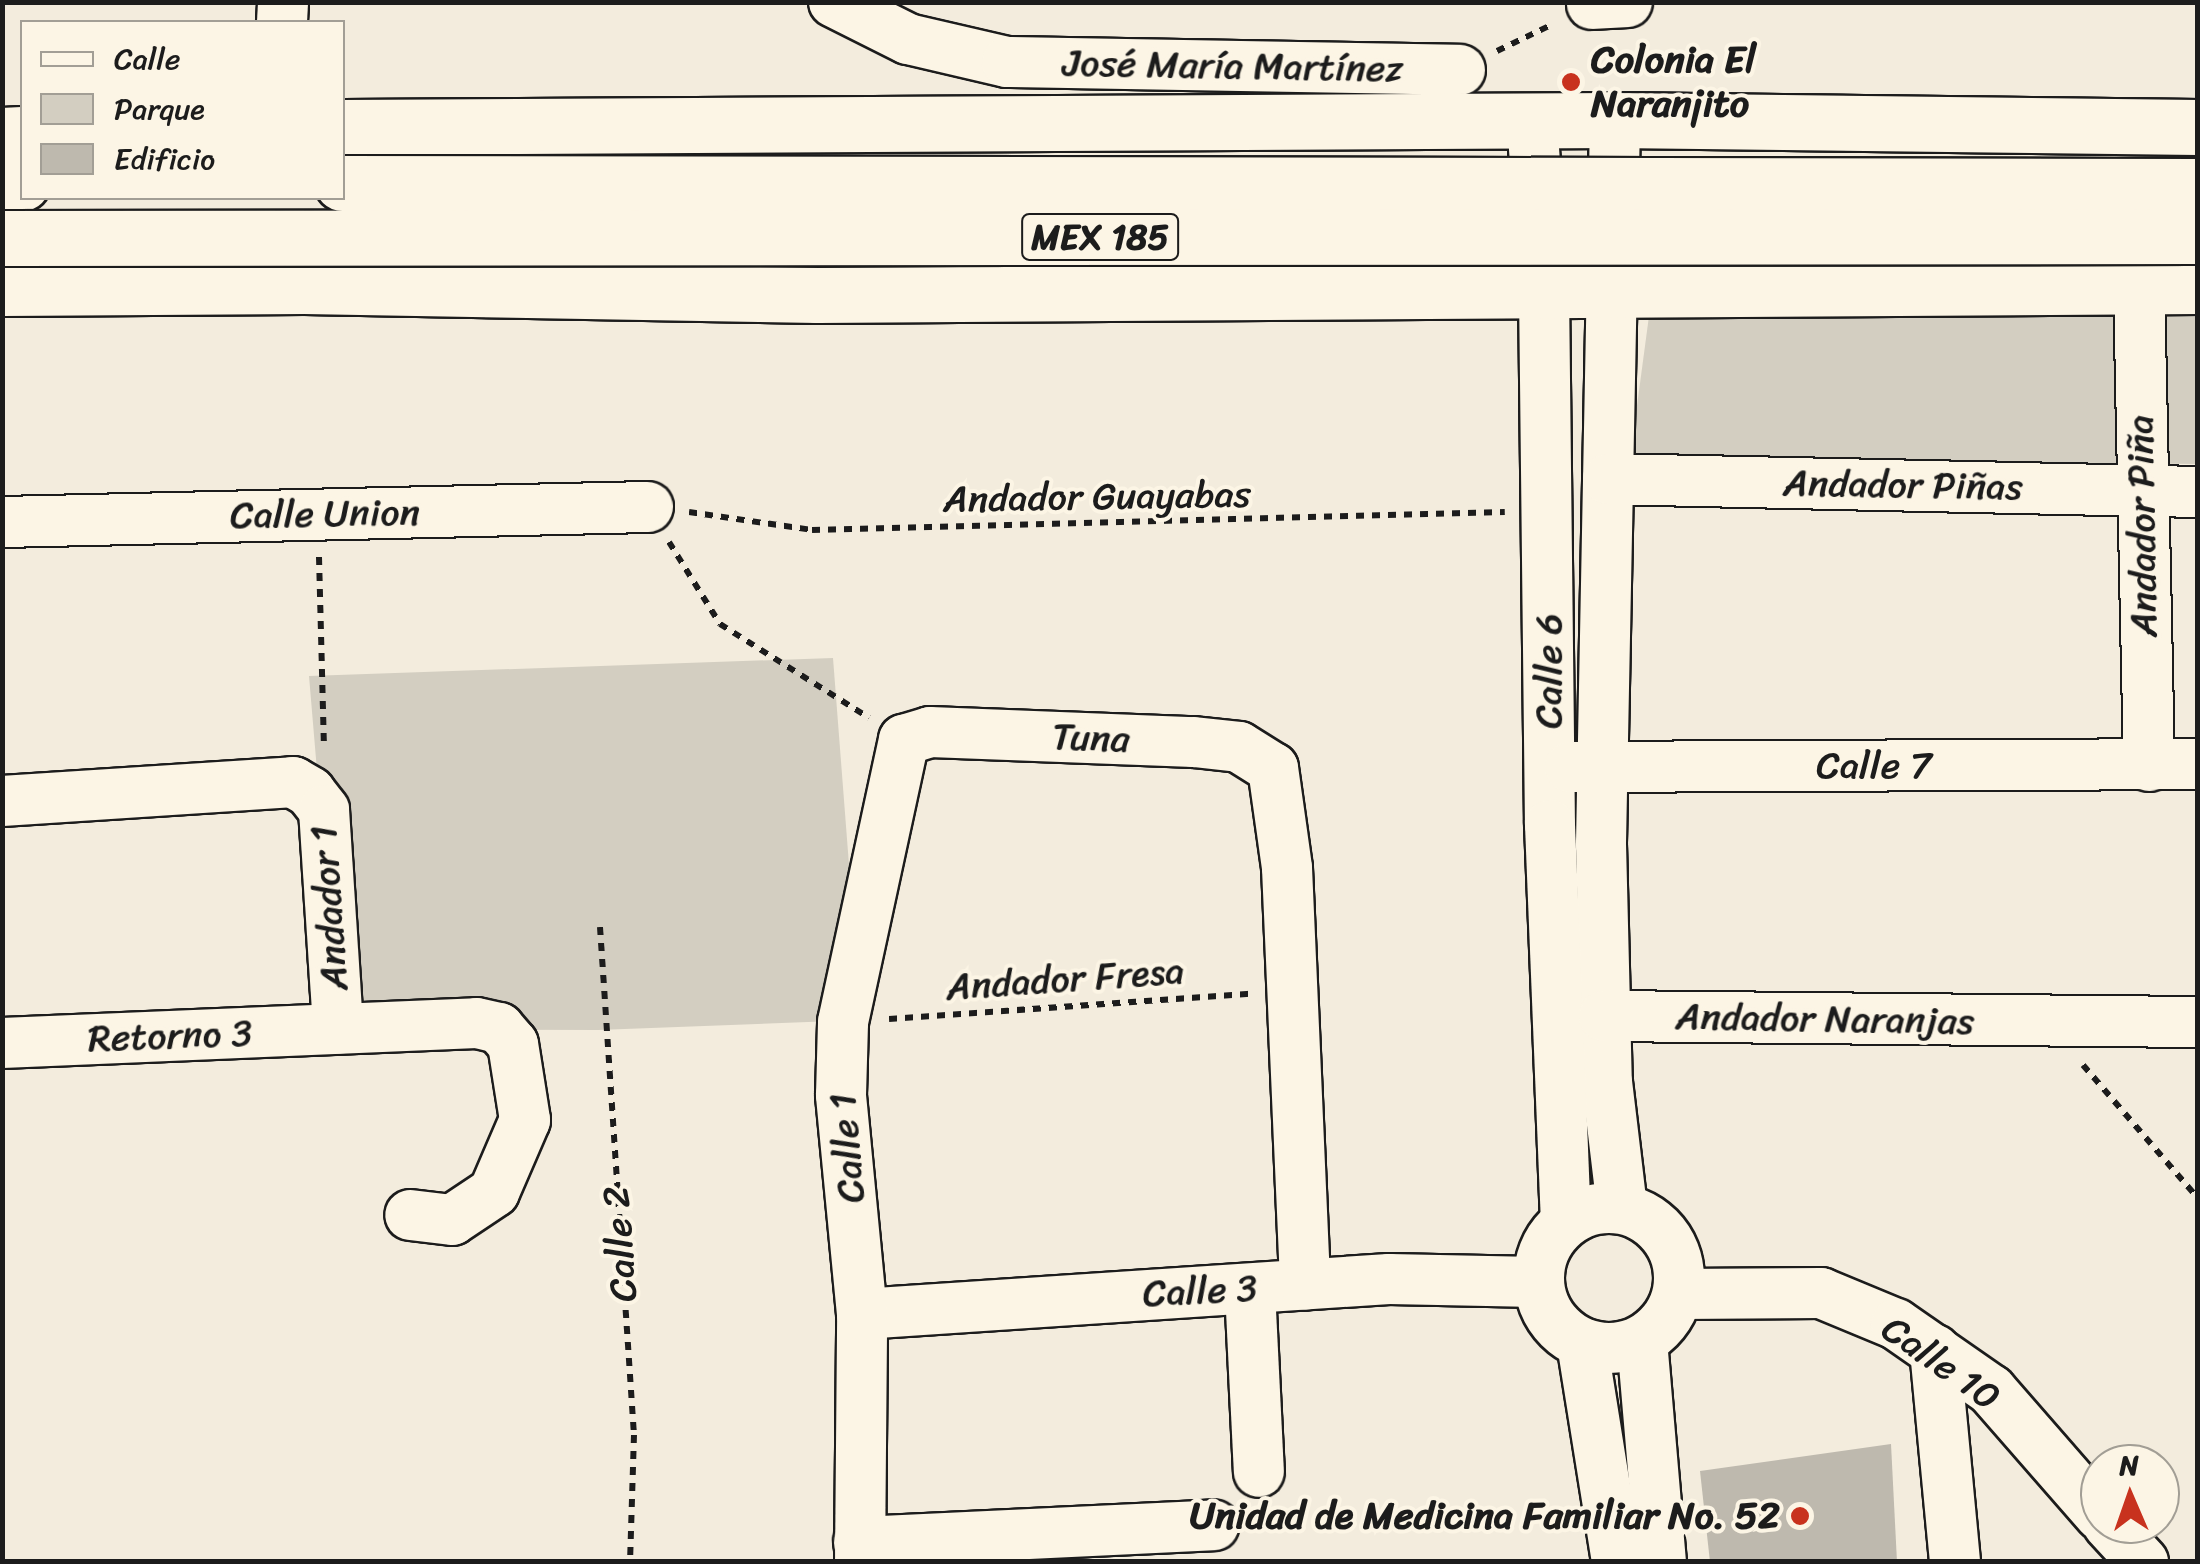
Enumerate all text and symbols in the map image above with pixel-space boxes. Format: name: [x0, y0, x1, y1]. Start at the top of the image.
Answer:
legend: [20, 20, 345, 200]
text: Calle: [114, 32, 180, 86]
place label: Colonia El Naranjito: [1591, 37, 1756, 126]
street label: José María Martínez: [1063, 40, 1403, 92]
marker: Colonia El Naranjito: [1560, 71, 1582, 93]
text: Parque: [114, 82, 205, 136]
text: Edificio: [114, 132, 215, 186]
road number: MEX 185: [1020, 207, 1180, 267]
street label: Andador Piña: [2117, 414, 2167, 638]
street label: Andador Piñas: [1783, 460, 2023, 510]
street label: Andador Guayabas: [944, 472, 1250, 522]
street label: Calle Union: [230, 490, 420, 538]
street label: Calle 6: [1526, 613, 1572, 729]
street label: Tuna: [1051, 714, 1131, 762]
street label: Calle 7: [1816, 743, 1932, 789]
street label: Andador 1: [300, 824, 358, 992]
street label: Andador Fresa: [943, 948, 1187, 1010]
street label: Andador Naranjas: [1676, 994, 1974, 1044]
street label: Retorno 3: [87, 1010, 253, 1062]
street label: Calle 1: [819, 1091, 875, 1205]
street label: Calle 2: [593, 1185, 647, 1303]
street label: Calle 3: [1142, 1265, 1258, 1317]
street label: Calle 10: [1873, 1306, 2009, 1420]
text: N: [2118, 1441, 2140, 1490]
north arrow: [2080, 1444, 2180, 1544]
place label: Unidad de Medicina Familiar No. 52: [1188, 1493, 1780, 1539]
marker: Unidad de Medicina Familiar No. 52: [1789, 1505, 1811, 1527]

